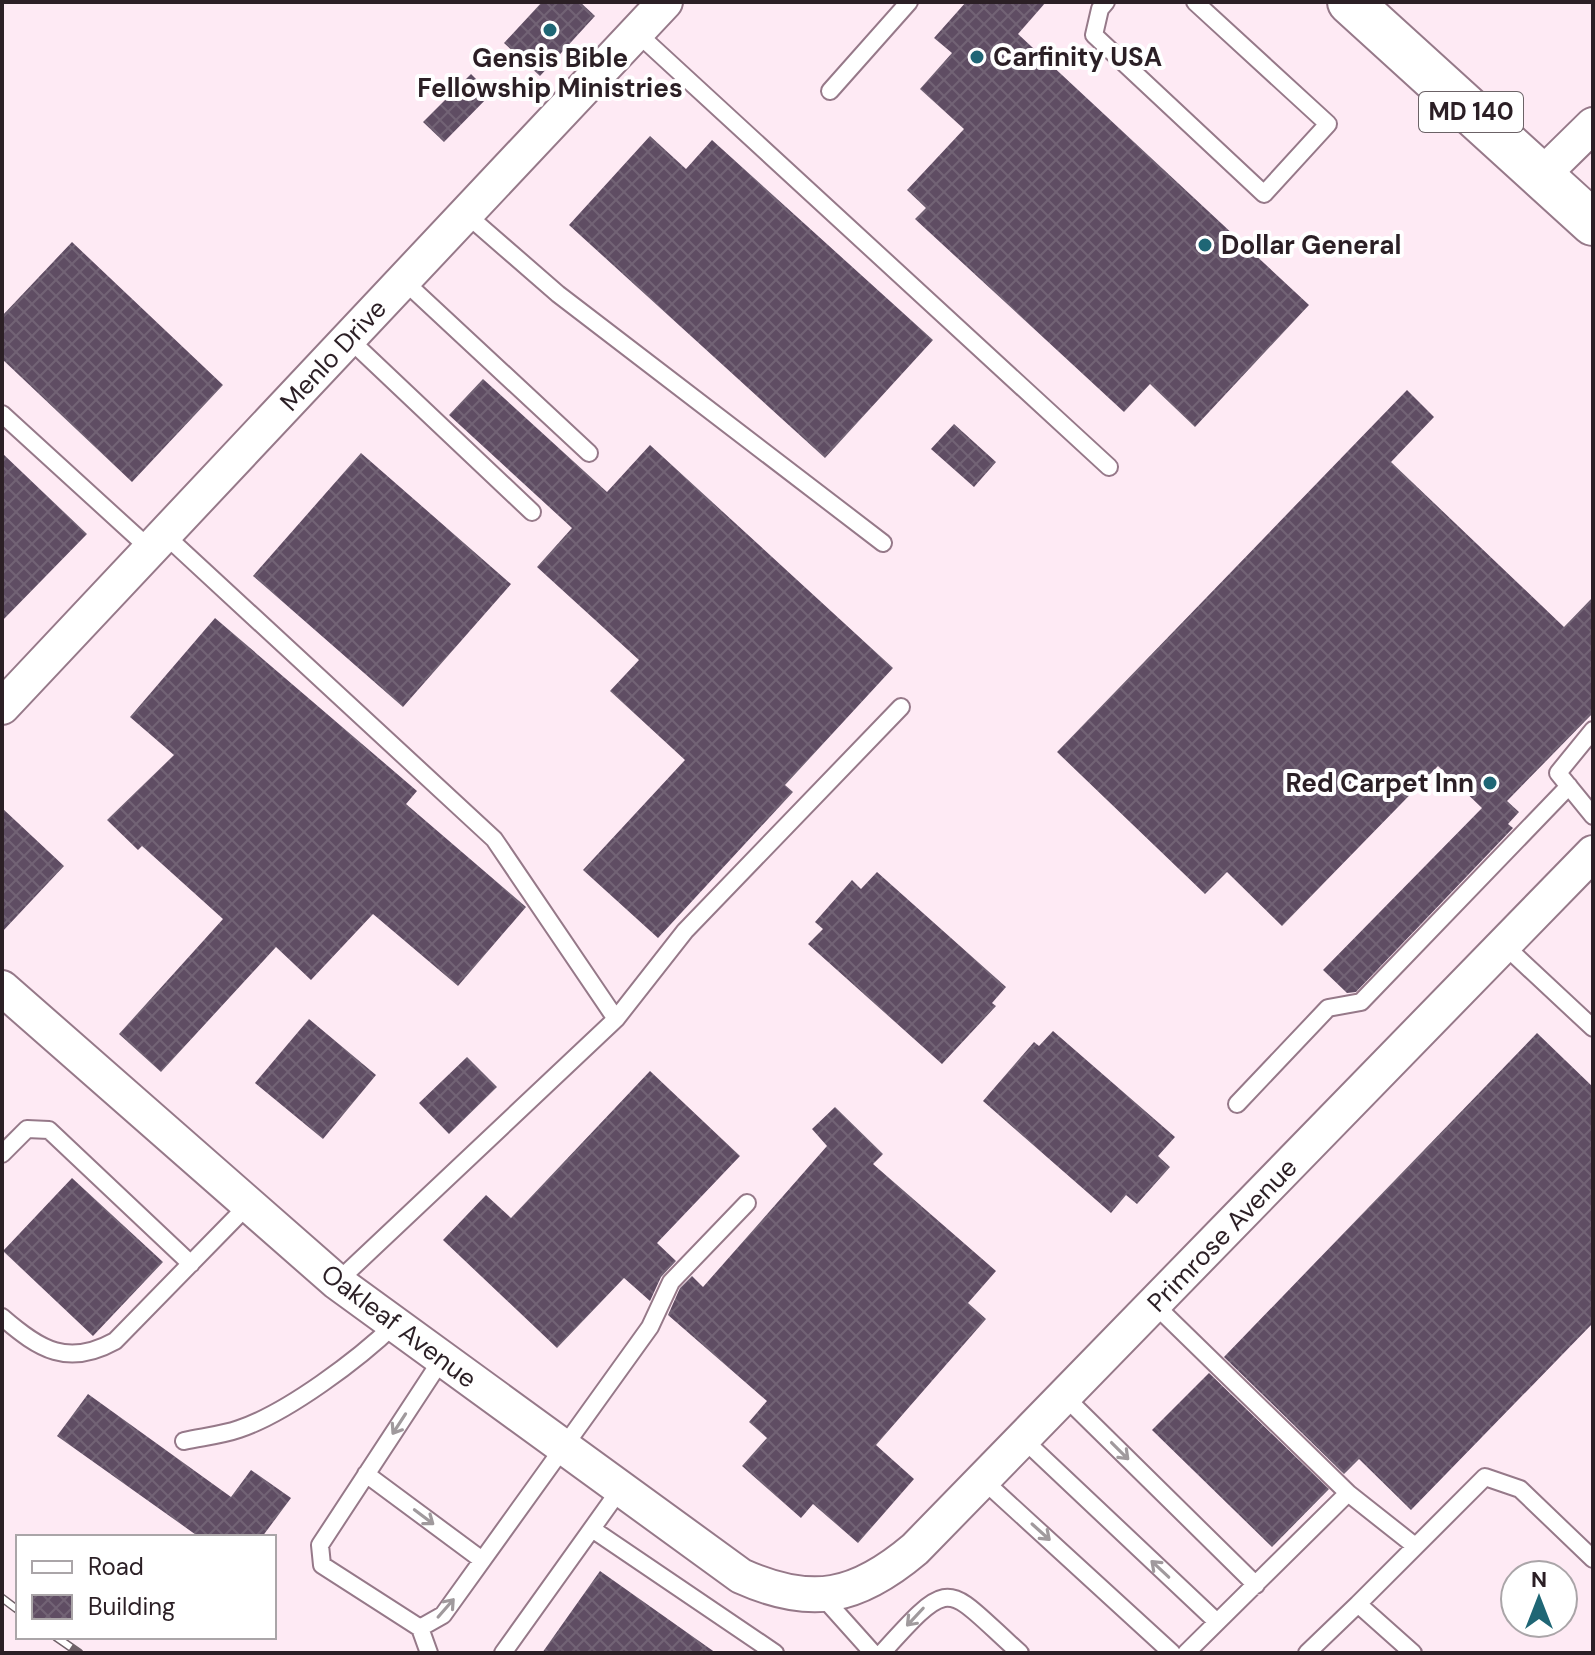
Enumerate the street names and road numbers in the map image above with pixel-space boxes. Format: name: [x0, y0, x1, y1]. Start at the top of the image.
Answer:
road number: MD 140: [1419, 92, 1523, 132]
street label: Menlo Drive: [272, 292, 394, 418]
street label: Primrose Avenue: [1140, 1151, 1304, 1319]
street label: Oakleaf Avenue: [314, 1256, 484, 1396]

